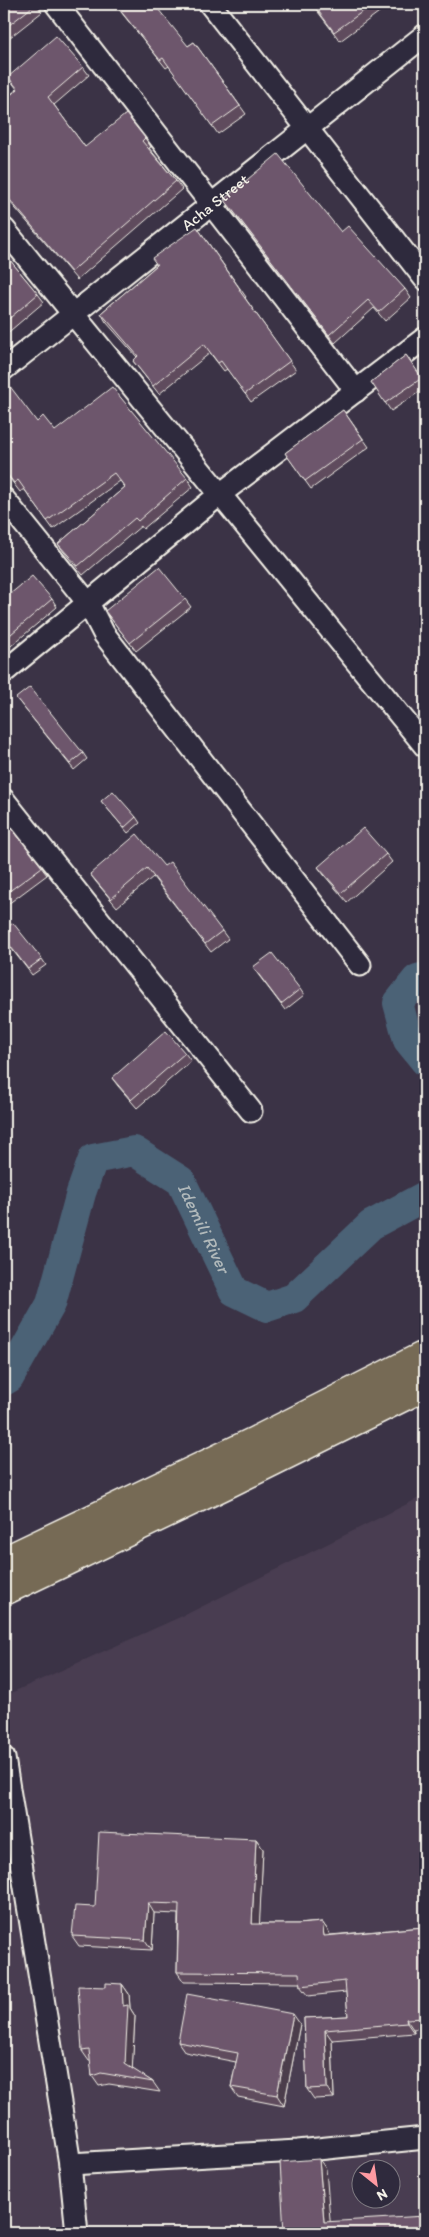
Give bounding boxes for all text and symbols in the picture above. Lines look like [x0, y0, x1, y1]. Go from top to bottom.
street label: Acha Street [178, 170, 253, 235]
water label: Idemili River [173, 1180, 236, 1279]
north arrow [352, 2160, 402, 2210]
text: N [374, 2185, 391, 2205]

